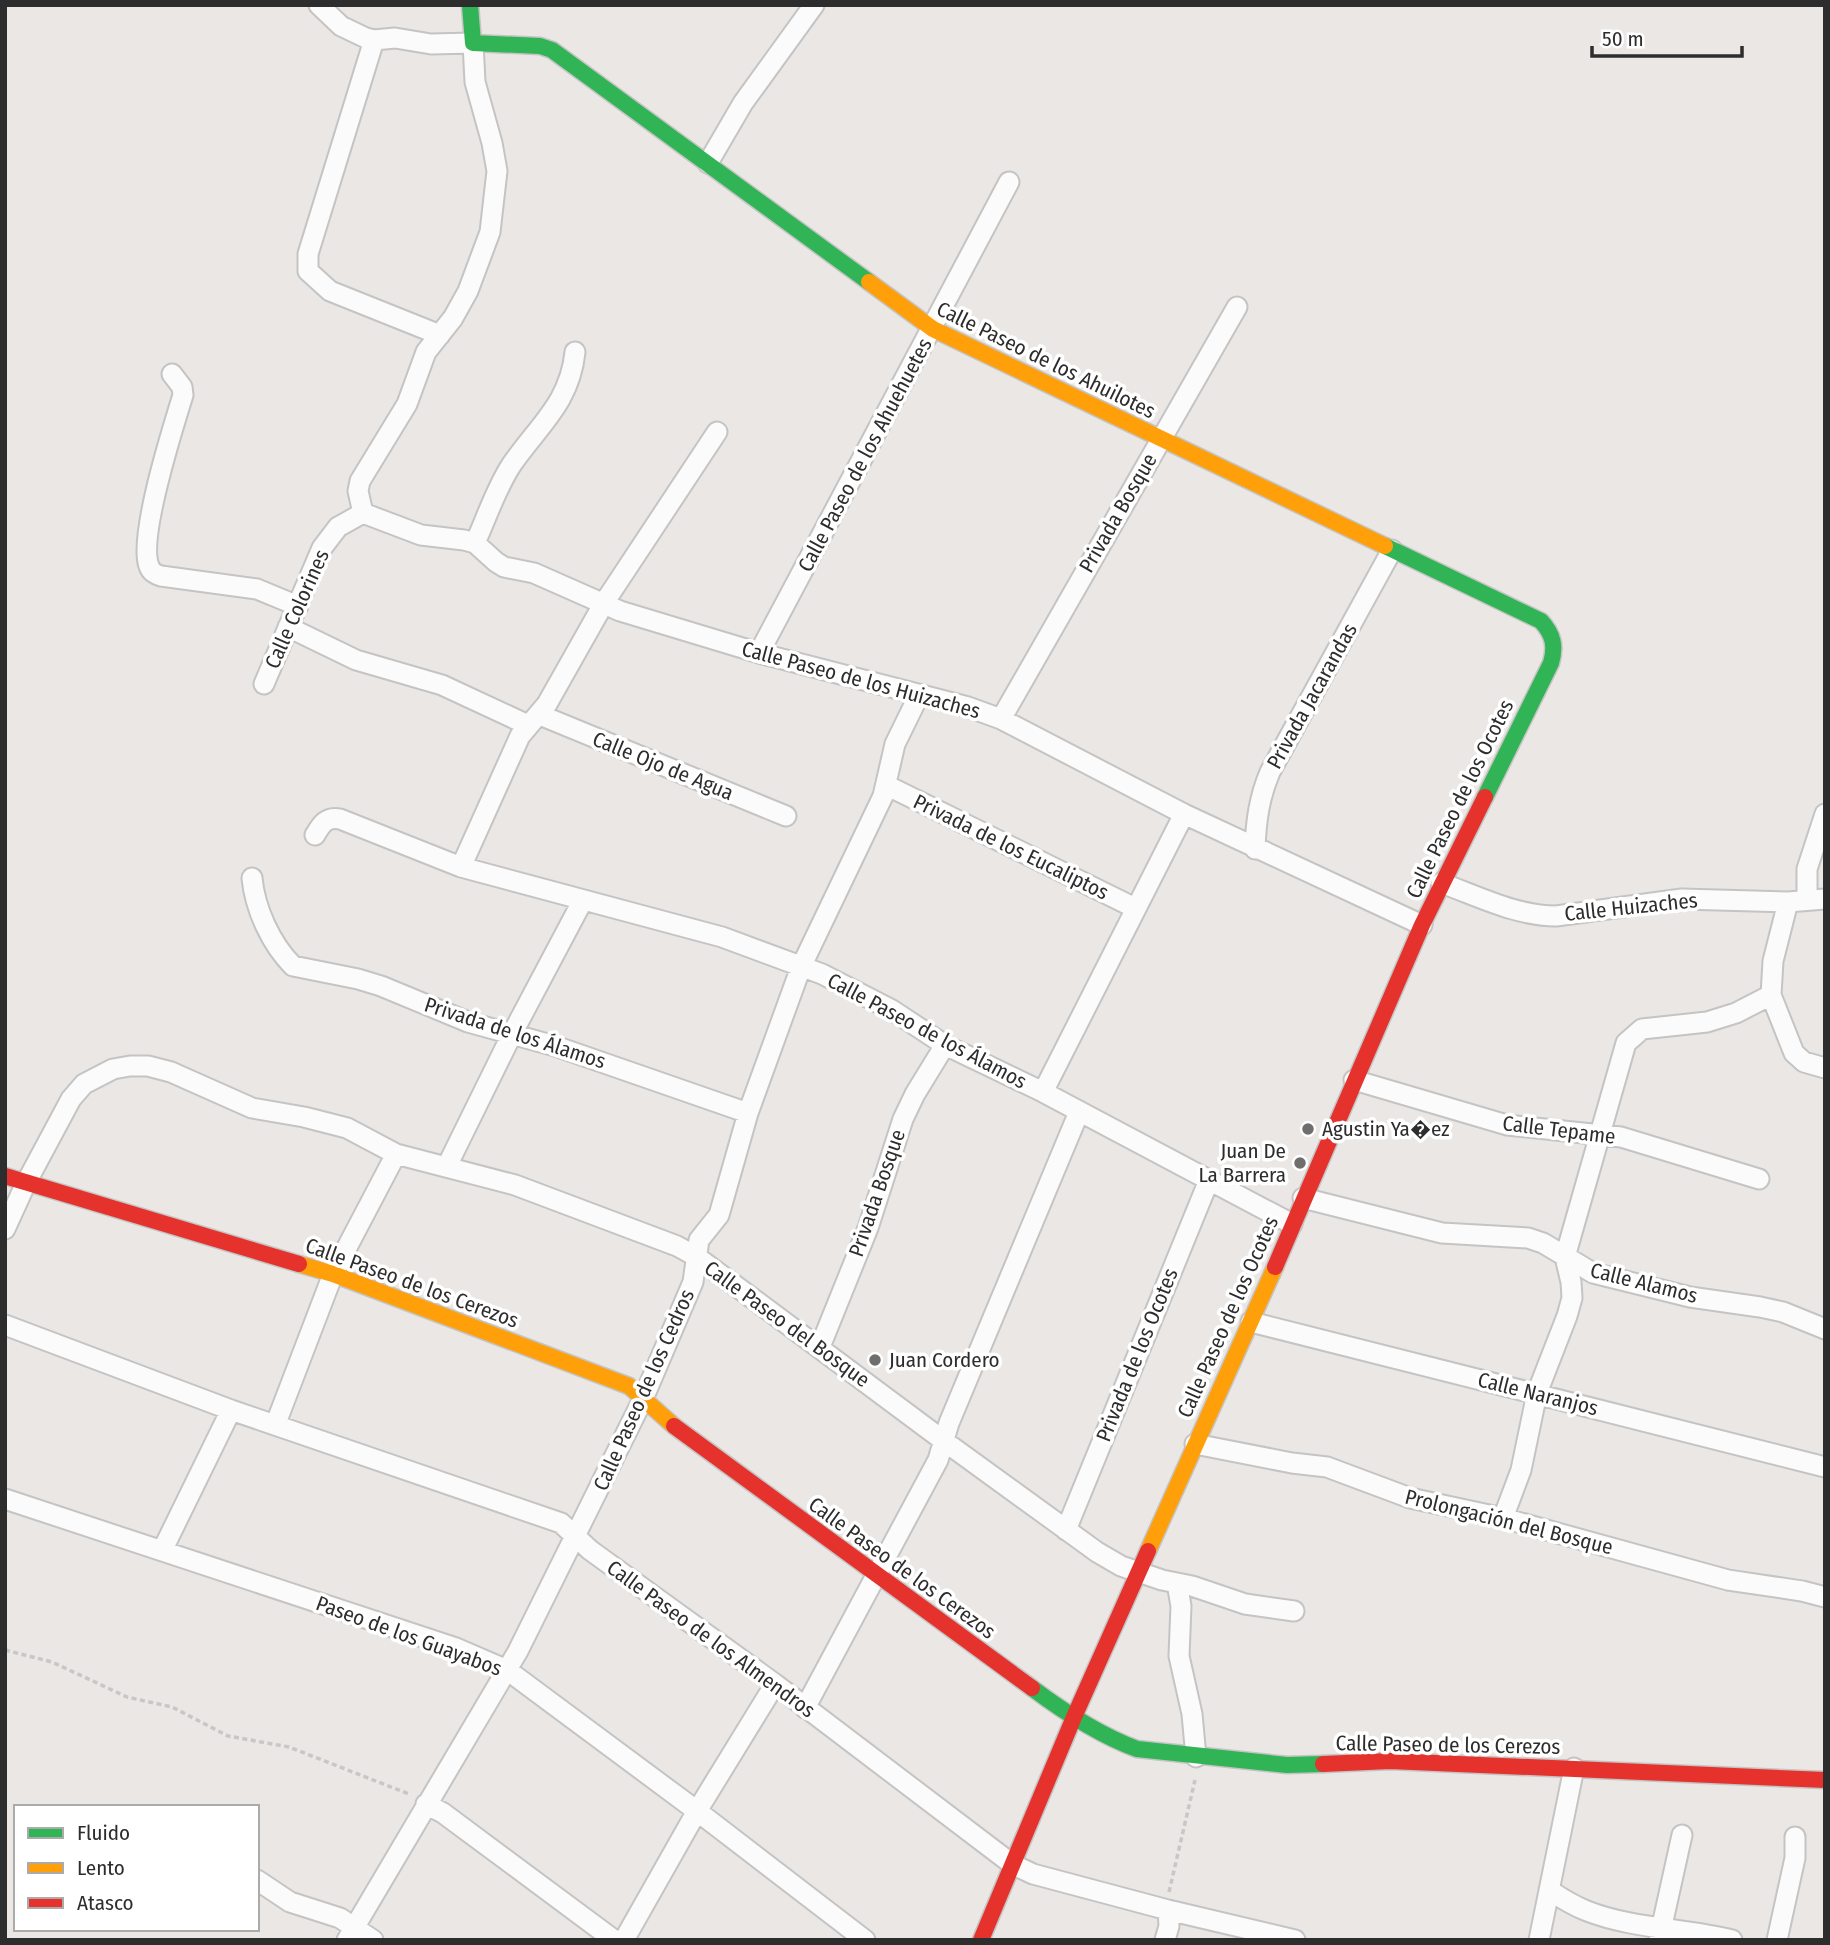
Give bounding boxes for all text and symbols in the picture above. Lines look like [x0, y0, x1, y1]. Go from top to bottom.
scale bar [1592, 14, 1742, 58]
text: 50 m [1602, 26, 1644, 52]
street label: Calle Paseo de los Ahuilotes [932, 296, 1160, 424]
street label: Calle Paseo de los Ahuehuetes [792, 334, 938, 576]
street label: Privada Bosque [1073, 449, 1163, 577]
street label: Calle Colorines [259, 545, 335, 673]
street label: Privada Jacarandas [1261, 619, 1363, 773]
street label: Calle Paseo de los Huizaches [739, 636, 983, 724]
street label: Calle Paseo de los Ocotes [1401, 695, 1519, 903]
street label: Calle Ojo de Agua [589, 726, 737, 806]
street label: Privada de los Eucaliptos [909, 788, 1113, 906]
street label: Calle Huizaches [1563, 887, 1699, 927]
street label: Calle Paseo de los Álamos [823, 967, 1031, 1095]
street label: Privada de los Álamos [421, 991, 609, 1075]
street label: Calle Tepame [1501, 1110, 1617, 1150]
place label: Agustin Ya�ez [1322, 1116, 1449, 1142]
marker: Agustin Ya�ez [1300, 1121, 1316, 1137]
street label: Privada Bosque [843, 1126, 911, 1260]
place label: Juan De La Barrera [1198, 1138, 1286, 1188]
marker: Juan De La Barrera [1292, 1155, 1308, 1171]
street label: Calle Paseo de los Ocotes [1172, 1212, 1284, 1422]
street label: Calle Paseo de los Cerezos [302, 1232, 522, 1334]
street label: Calle Paseo del Bosque [699, 1255, 875, 1393]
street label: Calle Alamos [1588, 1257, 1700, 1309]
street label: Privada de los Ocotes [1090, 1264, 1184, 1445]
street label: Calle Paseo de los Cedros [588, 1285, 700, 1495]
place label: Juan Cordero [889, 1347, 999, 1373]
marker: Juan Cordero [867, 1352, 883, 1368]
street label: Calle Naranjos [1475, 1366, 1601, 1422]
street label: Prolongación del Bosque [1402, 1484, 1616, 1560]
street label: Calle Paseo de los Cerezos [803, 1491, 1001, 1645]
street label: Calle Paseo de los Almendros [602, 1555, 820, 1723]
street label: Paseo de los Guayabos [313, 1590, 505, 1682]
street label: Calle Paseo de los Cerezos [1335, 1730, 1561, 1760]
legend [14, 1805, 259, 1931]
text: Fluido [77, 1820, 130, 1846]
text: Lento [77, 1855, 125, 1881]
text: Atasco [77, 1890, 134, 1916]

